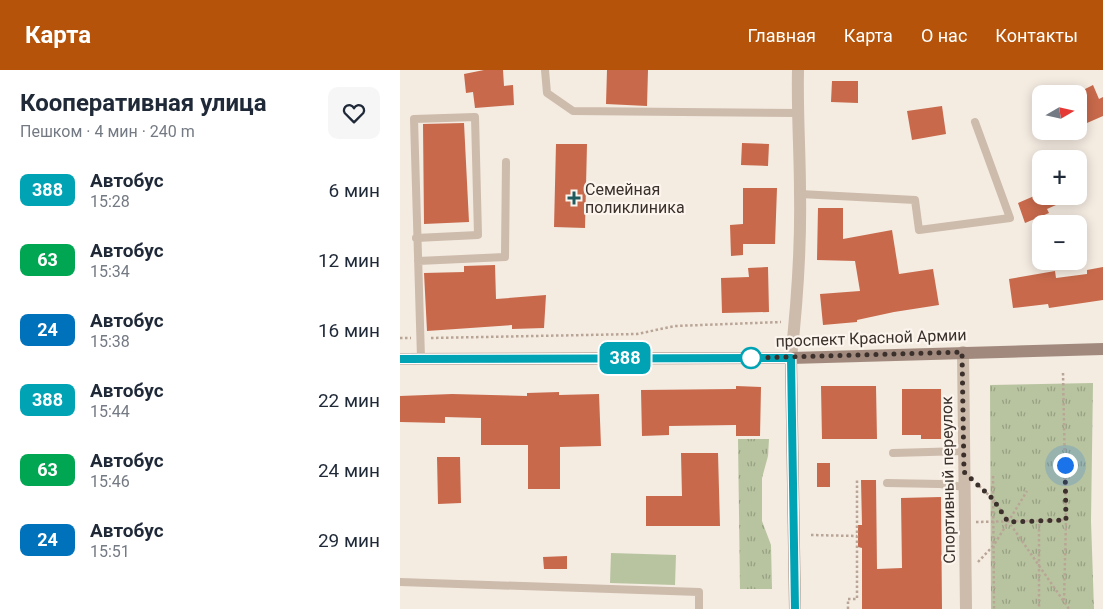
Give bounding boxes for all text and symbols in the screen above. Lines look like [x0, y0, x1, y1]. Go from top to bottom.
text: Карта [25, 21, 91, 49]
text: Главная [747, 25, 816, 46]
text: Карта [844, 25, 893, 46]
text: О нас [921, 25, 967, 46]
text: Контакты [995, 25, 1078, 46]
north arrow [1032, 85, 1088, 140]
map controls [1032, 85, 1087, 270]
button: heart [328, 87, 380, 139]
text: Кооперативная улица [20, 89, 266, 117]
text: Пешком · 4 мин · 240 m [20, 122, 195, 141]
button: + [1032, 150, 1087, 205]
text: Автобус [90, 169, 164, 192]
text: 388 [32, 179, 63, 200]
text: 6 мин [329, 179, 380, 202]
place label: Семейная поликлиника [585, 180, 685, 217]
marker: Семейная поликлиника [567, 191, 581, 205]
text: 15:28 [90, 192, 130, 211]
button: − [1032, 215, 1087, 270]
text: Автобус [90, 239, 164, 262]
text: 63 [37, 249, 58, 270]
text: 12 мин [318, 249, 380, 272]
text: 15:34 [90, 262, 130, 281]
text: Автобус [90, 309, 164, 332]
text: 24 [37, 319, 58, 340]
text: 16 мин [318, 319, 380, 342]
street label: проспект Красной Армии [775, 325, 967, 351]
text: 15:38 [90, 332, 130, 351]
line badge: 388 [596, 342, 654, 374]
text: 388 [610, 347, 640, 368]
unlabelled marker [740, 347, 762, 369]
text: Автобус [90, 379, 164, 402]
text: 388 [32, 389, 63, 410]
text: 22 мин [318, 389, 380, 412]
street label: Спортивный переулок [937, 396, 959, 564]
text: 15:44 [90, 402, 130, 421]
text: Автобус [90, 449, 164, 472]
your location [1053, 453, 1078, 478]
text: 63 [37, 459, 58, 480]
text: 24 мин [318, 459, 380, 482]
text: 15:46 [90, 472, 130, 491]
text: Автобус [90, 519, 164, 542]
text: 24 [37, 529, 58, 550]
text: 29 мин [318, 529, 380, 552]
text: 15:51 [90, 542, 130, 561]

